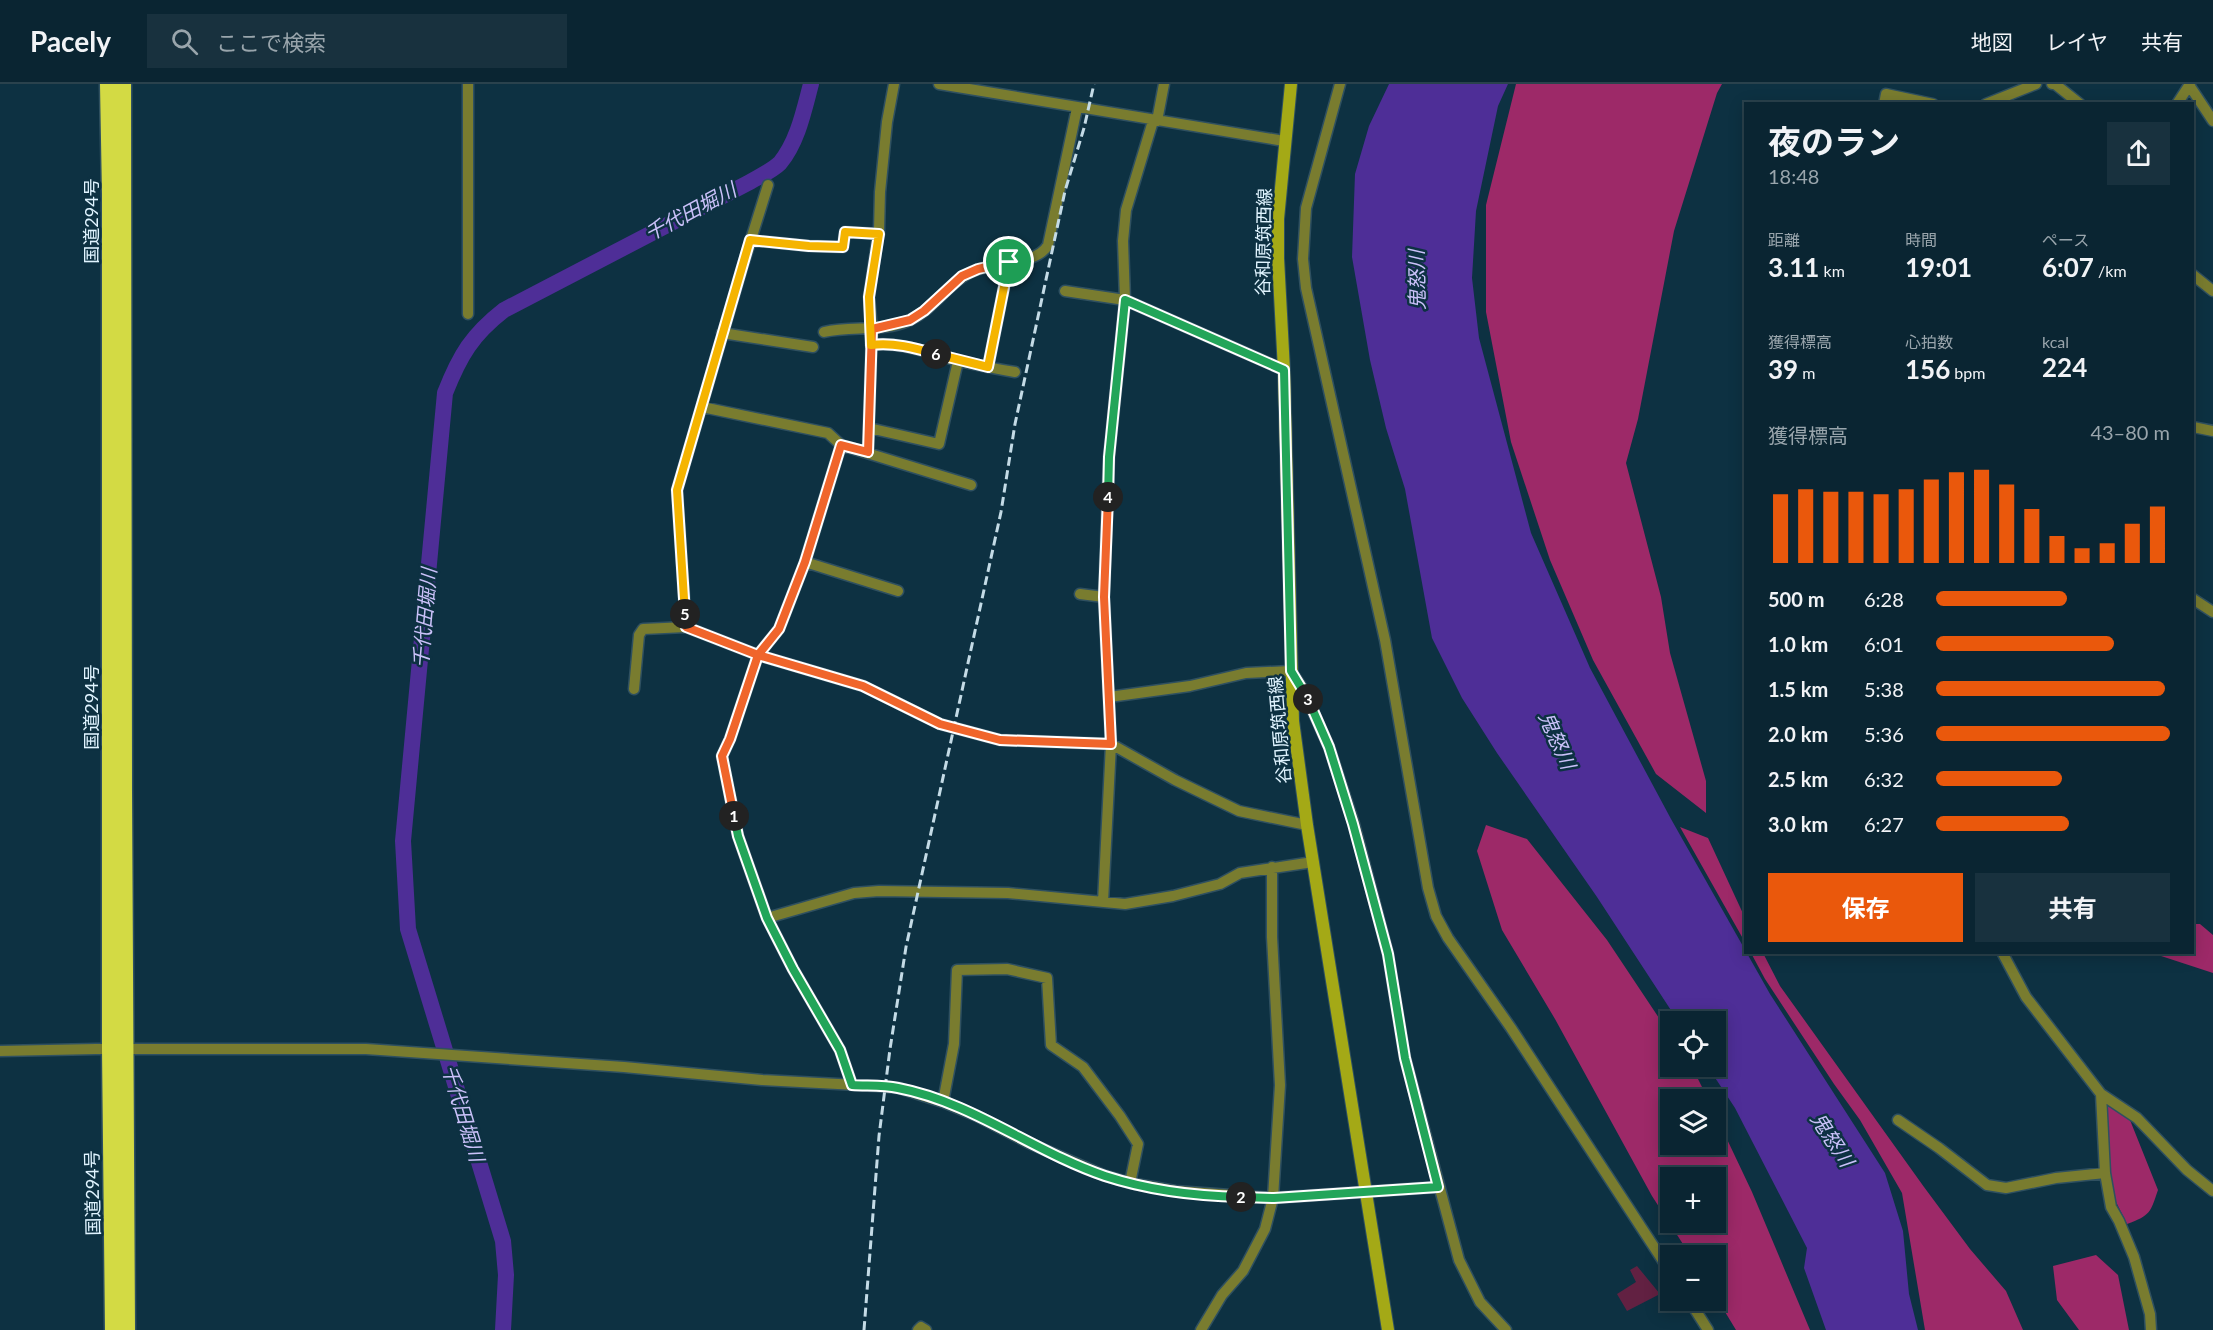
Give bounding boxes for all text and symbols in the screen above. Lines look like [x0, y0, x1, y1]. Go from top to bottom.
search box [147, 14, 567, 68]
text: Pacely [30, 24, 111, 58]
icon: search [168, 25, 201, 58]
text: ここで検索 [216, 29, 326, 56]
text: 地図 [1971, 29, 2013, 54]
text: レイヤ [2046, 29, 2108, 54]
text: 共有 [2141, 29, 2183, 54]
text: 夜のラン [1768, 121, 1900, 161]
button: share [2107, 122, 2170, 185]
text: 18:48 [1768, 164, 1819, 188]
water label: 千代田堀川 [640, 176, 742, 245]
street label: 国道294号 [80, 178, 102, 264]
street label: 谷和原筑西線 [1251, 188, 1275, 296]
text: 距離 [1768, 230, 1800, 249]
text: 時間 [1905, 230, 1937, 249]
text: ペース [2042, 230, 2089, 249]
pin [983, 236, 1034, 287]
icon: arrive [992, 245, 1025, 278]
water label: 鬼怒川 [1403, 248, 1429, 310]
text: 3.11 [1768, 251, 1819, 283]
text: 19:01 [1905, 251, 1972, 283]
text: 6:07 [2042, 251, 2094, 283]
text: km [1819, 261, 1845, 280]
text: /km [2094, 261, 2127, 280]
text: 獲得標高 [1768, 332, 1832, 351]
text: 心拍数 [1905, 332, 1953, 351]
text: kcal [2042, 332, 2069, 351]
pin: 6 [921, 339, 951, 369]
text: 6 [931, 344, 941, 363]
text: 224 [2042, 351, 2087, 383]
text: 39 [1768, 353, 1798, 385]
text: 156 [1905, 353, 1950, 385]
text: m [1798, 363, 1815, 382]
text: bpm [1950, 363, 1985, 382]
text: 43–80 m [2090, 420, 2170, 444]
text: 獲得標高 [1768, 423, 1848, 447]
pin: 4 [1093, 482, 1123, 512]
text: 4 [1103, 487, 1113, 506]
water label: 千代田堀川 [408, 565, 440, 669]
text: 500 m [1768, 587, 1824, 611]
text: 6:28 [1864, 587, 1904, 611]
pin: 5 [670, 599, 700, 629]
text: 5 [680, 604, 690, 623]
text: 1.0 km [1768, 632, 1828, 656]
text: 6:01 [1864, 632, 1904, 656]
street label: 国道294号 [80, 664, 102, 750]
street label: 谷和原筑西線 [1263, 675, 1295, 785]
text: 1.5 km [1768, 677, 1828, 701]
text: 5:38 [1864, 677, 1904, 701]
pin: 3 [1293, 684, 1323, 714]
text: 3 [1303, 689, 1313, 708]
water label: 鬼怒川 [1535, 708, 1582, 774]
text: 2.0 km [1768, 722, 1828, 746]
text: 5:36 [1864, 722, 1904, 746]
text: 2.5 km [1768, 767, 1828, 791]
text: 6:32 [1864, 767, 1904, 791]
pin: 1 [719, 801, 749, 831]
text: 1 [729, 806, 739, 825]
text: 3.0 km [1768, 812, 1828, 836]
text: 6:27 [1864, 812, 1904, 836]
button: 保存 [1768, 873, 1963, 942]
button: 共有 [1975, 873, 2170, 942]
map controls [1660, 1011, 1726, 1311]
button: locate [1660, 1011, 1726, 1077]
water label: 千代田堀川 [438, 1062, 491, 1166]
button: layers [1660, 1089, 1726, 1155]
water label: 鬼怒川 [1807, 1107, 1860, 1172]
street label: 国道294号 [80, 1150, 104, 1236]
button: + [1660, 1167, 1726, 1233]
pin: 2 [1226, 1182, 1256, 1212]
text: 2 [1236, 1187, 1246, 1206]
button: − [1660, 1245, 1726, 1311]

